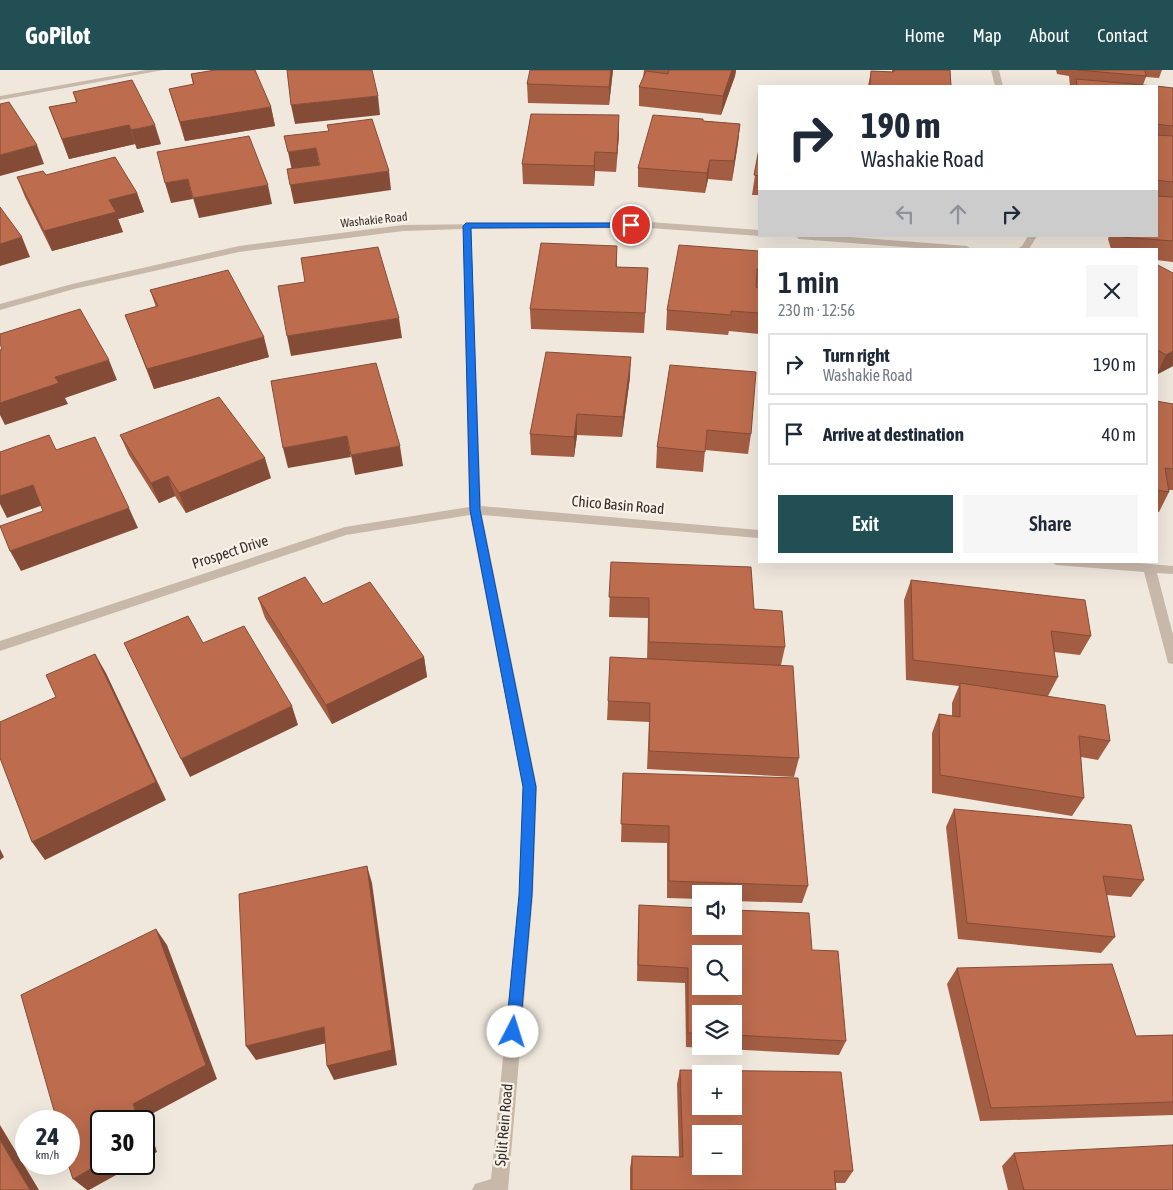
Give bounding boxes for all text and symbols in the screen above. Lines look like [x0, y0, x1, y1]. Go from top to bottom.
text: GoPilot [25, 22, 90, 49]
text: Home [905, 25, 945, 46]
text: Map [973, 25, 1002, 46]
text: About [1030, 25, 1069, 46]
text: Contact [1097, 25, 1148, 46]
icon: right [778, 105, 843, 170]
text: 190 m [861, 105, 940, 145]
text: Washakie Road [861, 146, 984, 172]
icon: left [891, 200, 919, 228]
icon: ahead [944, 200, 972, 228]
icon: right [997, 200, 1025, 228]
pin [610, 204, 652, 246]
street label: Washakie Road [340, 210, 408, 230]
icon: arrive [617, 211, 645, 239]
text: 1 min [778, 265, 839, 299]
button: close [1086, 265, 1138, 317]
text: 230 m · 12:56 [778, 301, 855, 319]
text: Turn right [823, 344, 890, 366]
icon: right [780, 350, 808, 378]
text: 190 m [1093, 353, 1136, 375]
text: Washakie Road [823, 366, 913, 384]
icon: arrive [780, 420, 808, 448]
text: Arrive at destination [823, 423, 964, 445]
text: 40 m [1102, 423, 1136, 445]
street label: Chico Basin Road [571, 492, 665, 517]
button: Exit [778, 495, 953, 553]
button: Share [963, 495, 1138, 553]
street label: Prospect Drive [190, 531, 270, 572]
map controls [692, 885, 742, 1175]
button: sound [692, 885, 742, 935]
button: search [692, 945, 742, 995]
position arrow [486, 1005, 538, 1057]
button: layers [692, 1005, 742, 1055]
button: + [692, 1065, 742, 1115]
street label: Split Rein Road [491, 1083, 516, 1167]
speed limit sign: 30 [90, 1110, 155, 1175]
text: 24 [36, 1122, 59, 1150]
button: − [692, 1125, 742, 1175]
text: km/h [36, 1148, 59, 1162]

